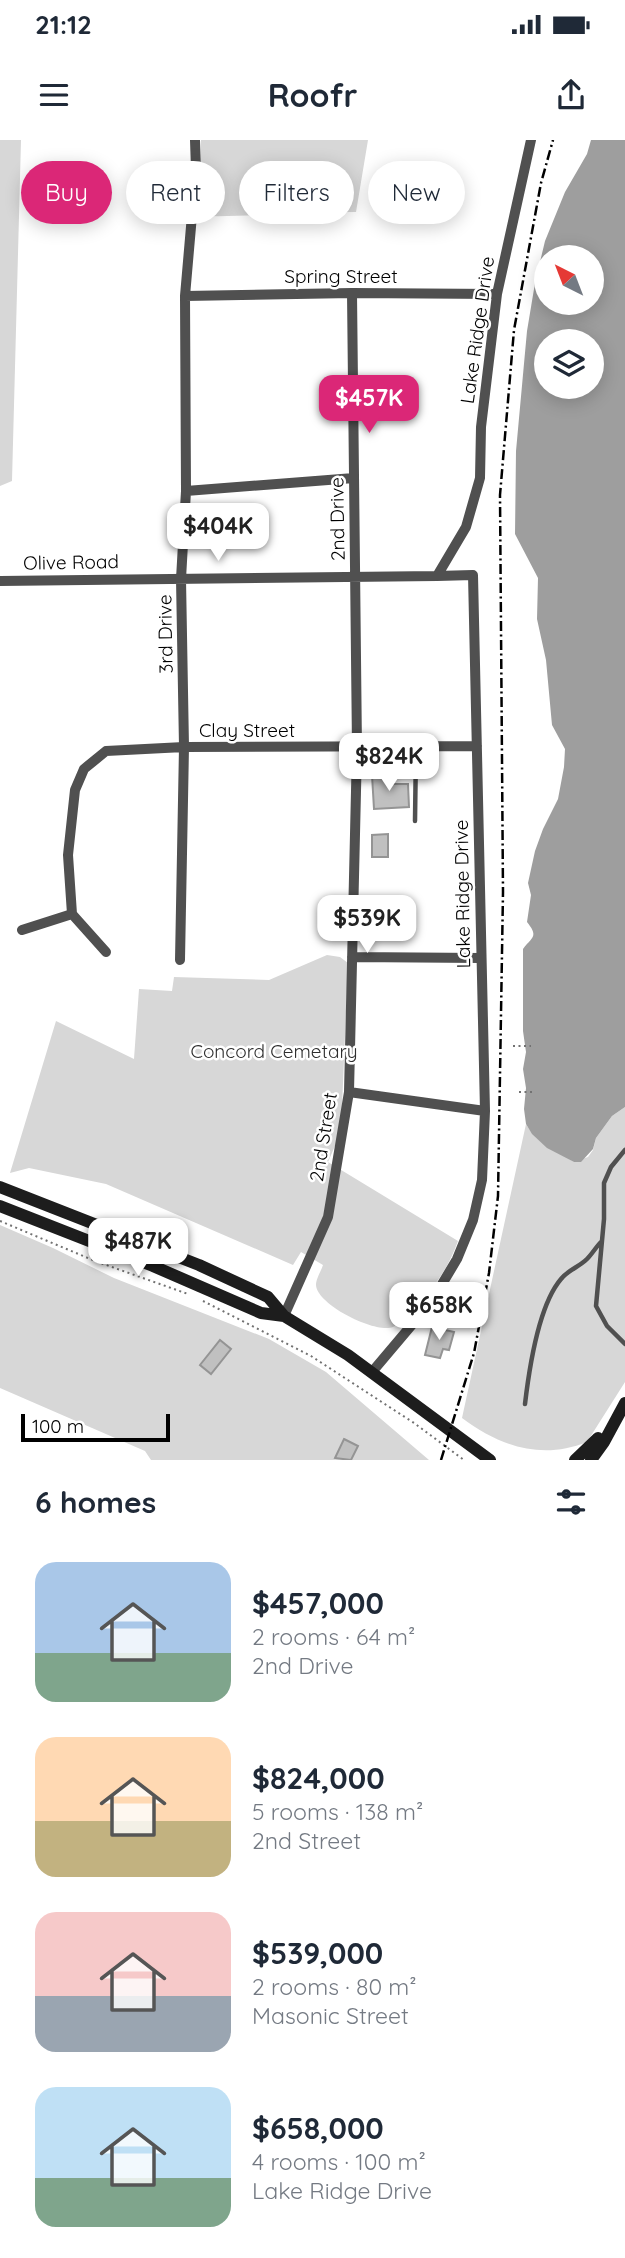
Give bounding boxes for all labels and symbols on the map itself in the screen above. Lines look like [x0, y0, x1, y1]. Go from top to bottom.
north arrow [534, 245, 604, 315]
street label: Lake Ridge Drive [455, 255, 499, 405]
street label: Spring Street [284, 264, 398, 288]
pin: $457K [320, 376, 418, 435]
street label: 2nd Drive [324, 477, 350, 561]
pin: $404K [169, 504, 267, 563]
street label: Olive Road [23, 549, 119, 575]
street label: 3rd Drive [152, 594, 178, 674]
street label: Clay Street [199, 718, 295, 742]
pin: $824K [340, 734, 438, 793]
street label: Lake Ridge Drive [449, 819, 475, 969]
pin: $539K [318, 896, 416, 955]
park label: Concord Cemetary [190, 1039, 358, 1063]
street label: 2nd Street [304, 1091, 342, 1183]
pin: $487K [89, 1218, 187, 1278]
pin: $658K [390, 1282, 488, 1342]
scale bar [21, 1411, 170, 1443]

